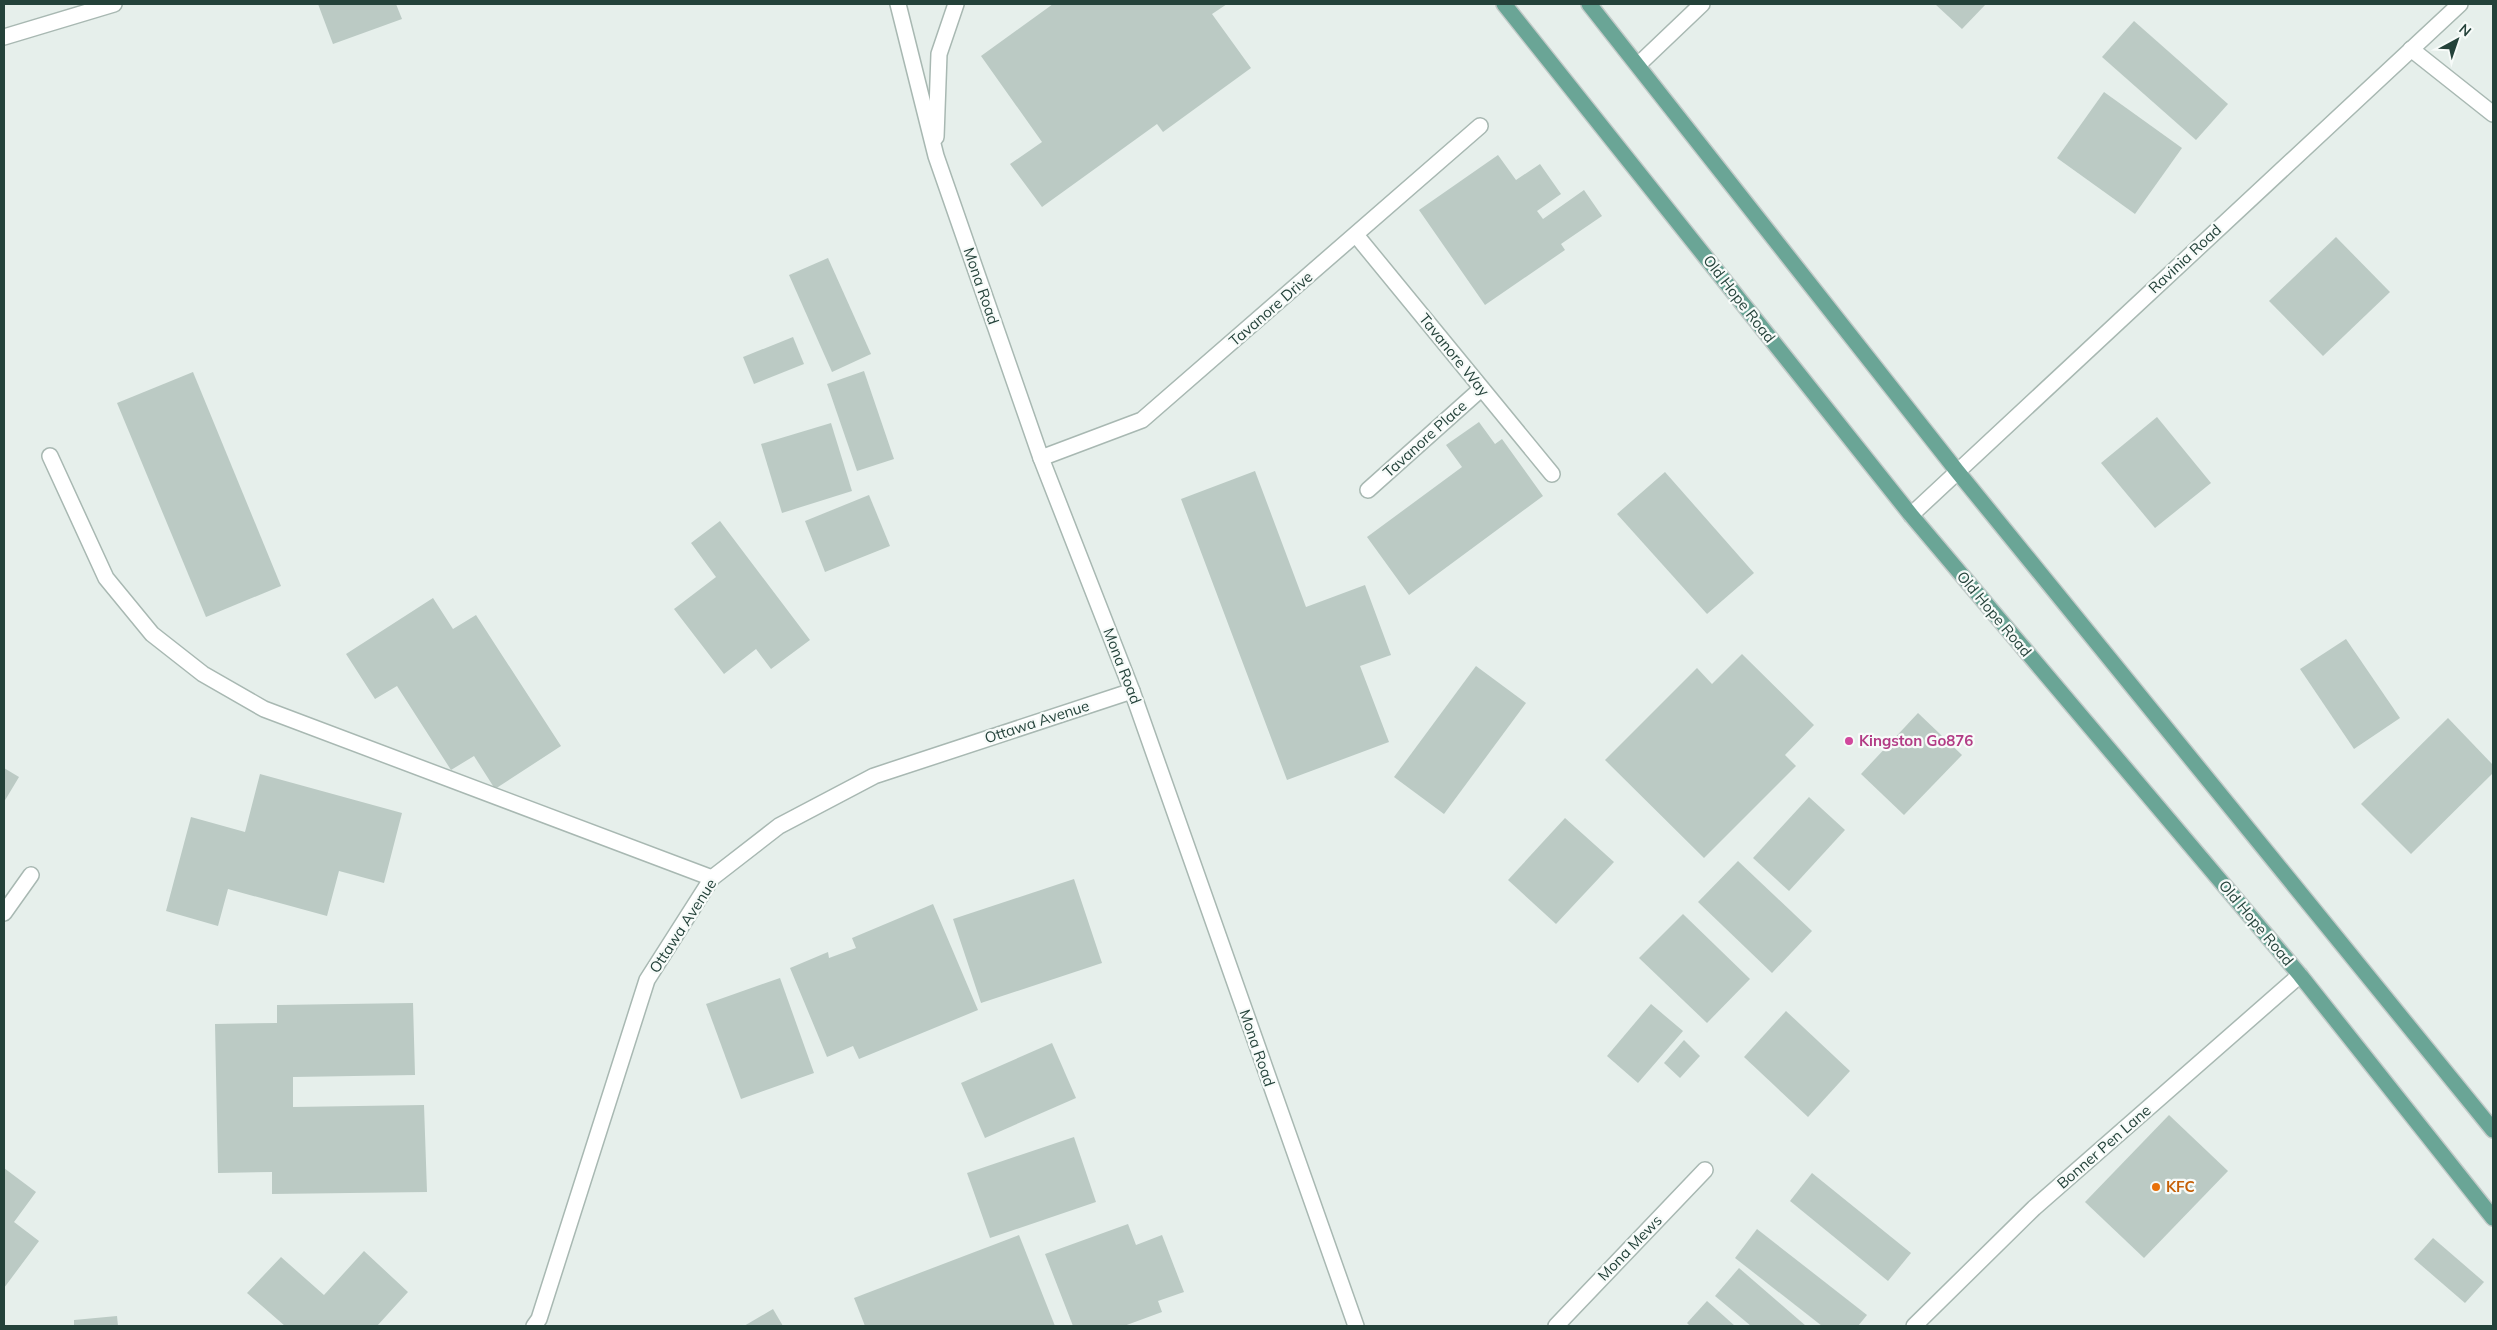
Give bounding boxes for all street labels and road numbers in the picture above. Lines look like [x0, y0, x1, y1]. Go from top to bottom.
street label: Ravinia Road [2144, 220, 2225, 297]
street label: Mona Road [959, 245, 1003, 327]
street label: Old Hope Road [1699, 251, 1780, 346]
street label: Tavanore Drive [1225, 267, 1316, 350]
street label: Tavanore Way [1415, 309, 1494, 400]
street label: Tavanore Place [1379, 396, 1470, 481]
street label: Old Hope Road [1953, 567, 2036, 660]
street label: Mona Road [1099, 625, 1146, 707]
street label: Ottawa Avenue [982, 696, 1092, 747]
street label: Ottawa Avenue [645, 875, 720, 977]
street label: Old Hope Road [2215, 876, 2298, 969]
street label: Mona Road [1235, 1007, 1279, 1089]
street label: Bonner Pen Lane [2053, 1101, 2155, 1193]
street label: Mona Mews [1593, 1211, 1666, 1285]

